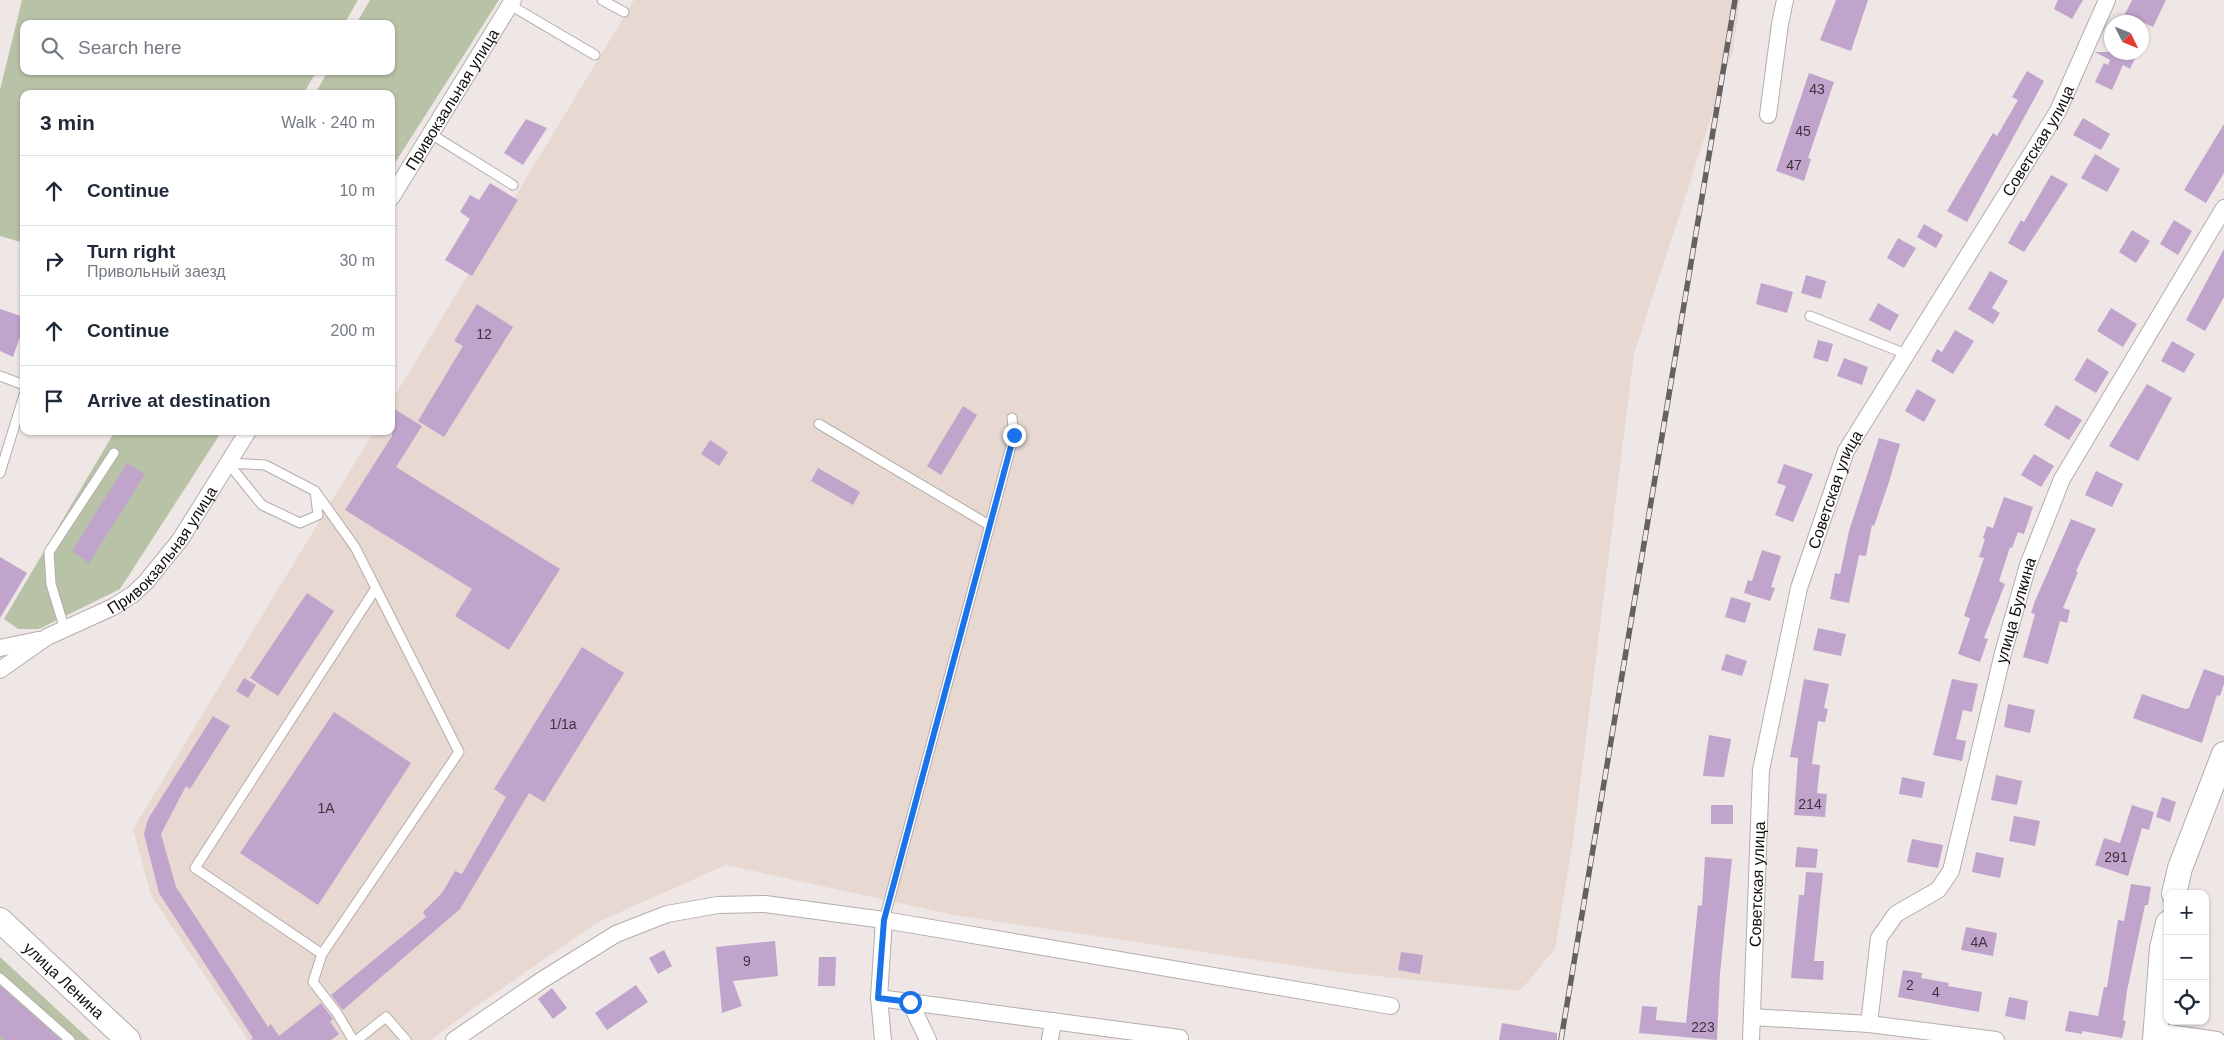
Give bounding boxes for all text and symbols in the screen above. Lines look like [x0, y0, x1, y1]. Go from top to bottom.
north arrow [2104, 15, 2149, 60]
search box [20, 20, 395, 75]
street label: Привокзальная улица [402, 26, 502, 173]
icon: search [38, 34, 66, 62]
text: Search here [78, 37, 182, 58]
house number: 43 [1809, 81, 1825, 97]
street label: Советская улица [1999, 83, 2077, 199]
text: 3 min [40, 111, 95, 134]
text: Walk · 240 m [281, 114, 375, 131]
house number: 45 [1795, 123, 1811, 139]
house number: 47 [1786, 157, 1802, 173]
icon: ahead [40, 177, 68, 205]
text: Continue [87, 180, 169, 201]
text: 10 m [339, 182, 375, 199]
text: Turn right [87, 241, 175, 262]
icon: right [40, 247, 68, 275]
text: 30 m [339, 252, 375, 269]
text: Привольный заезд [87, 263, 226, 280]
icon: ahead [40, 317, 68, 345]
text: Continue [87, 320, 169, 341]
text: 200 m [331, 322, 375, 339]
house number: 12 [476, 326, 492, 342]
icon: arrive [40, 387, 68, 415]
text: Arrive at destination [87, 390, 271, 411]
route end [1003, 424, 1026, 447]
street label: Советская улица [1805, 427, 1866, 551]
street label: Привокзальная улица [104, 483, 220, 617]
street label: улица Булкина [1993, 555, 2039, 665]
house number: 1/1а [549, 716, 577, 732]
house number: 214 [1798, 796, 1822, 812]
house number: 1А [317, 800, 335, 816]
street label: Советская улица [1746, 821, 1768, 947]
house number: 291 [2104, 849, 2128, 865]
map controls [2164, 890, 2209, 1025]
button: + [2164, 890, 2209, 935]
house number: 4А [1970, 934, 1988, 950]
button: − [2164, 935, 2209, 980]
street label: улица Ленина [20, 939, 107, 1022]
house number: 9 [743, 953, 751, 969]
house number: 2 [1906, 977, 1914, 993]
button: locate [2164, 980, 2209, 1025]
house number: 4 [1932, 984, 1940, 1000]
route start [899, 991, 922, 1014]
house number: 223 [1691, 1019, 1715, 1035]

